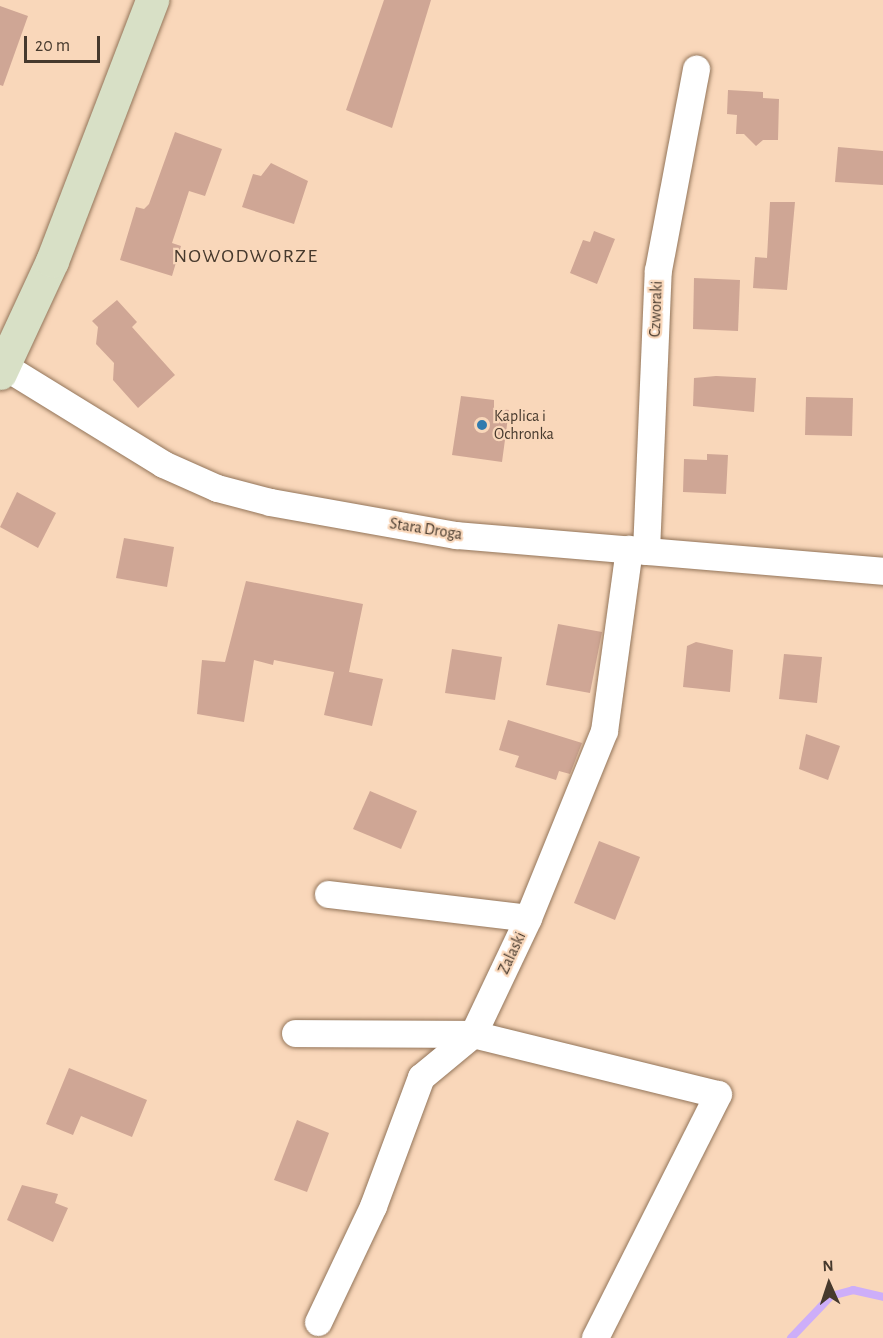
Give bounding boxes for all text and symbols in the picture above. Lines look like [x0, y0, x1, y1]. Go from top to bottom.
scale bar [27, 24, 104, 62]
text: 20 m [35, 37, 70, 55]
district label: NOWODWORZE [173, 244, 319, 268]
street label: Czworaki [645, 280, 667, 338]
place label: Kaplica i Ochronka [494, 406, 554, 444]
marker: Kaplica i Ochronka [475, 418, 489, 432]
street label: Stara Droga [388, 514, 464, 544]
street label: Zalaski [494, 929, 530, 977]
north arrow [799, 1254, 859, 1314]
text: N [822, 1258, 834, 1274]

